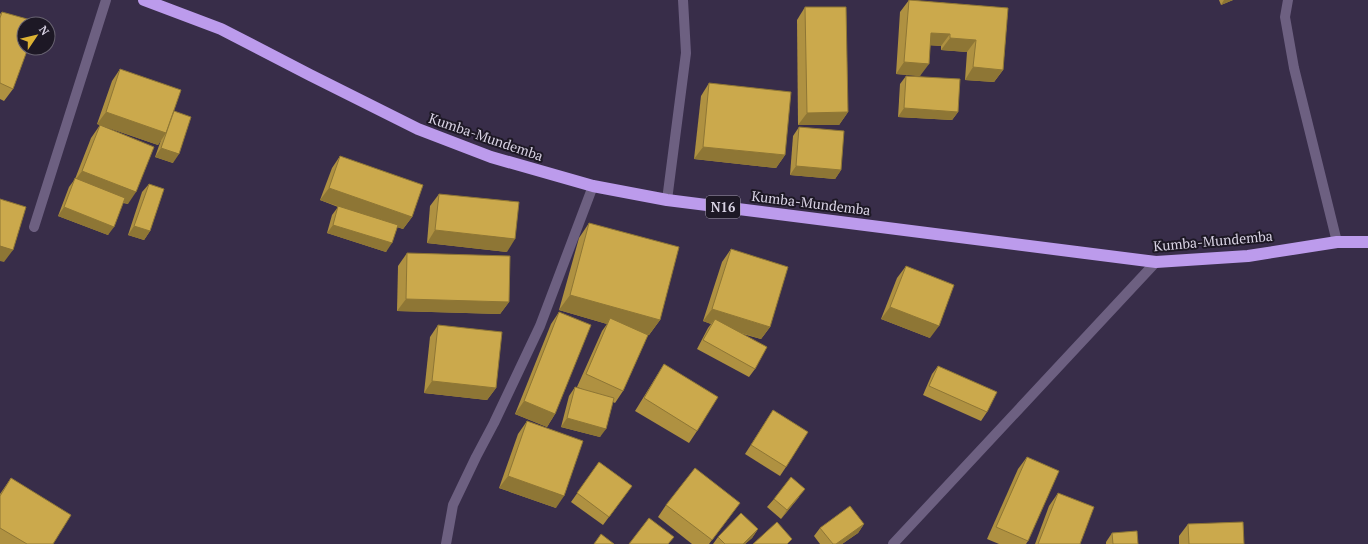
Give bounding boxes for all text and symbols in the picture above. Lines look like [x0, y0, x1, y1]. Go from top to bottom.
north arrow [16, 16, 56, 56]
text: N [36, 23, 53, 38]
street label: Kumba-Mundemba [426, 108, 546, 165]
street label: Kumba-Mundemba [750, 186, 872, 219]
road number: N16 [706, 196, 740, 218]
street label: Kumba-Mundemba [1152, 226, 1274, 255]

